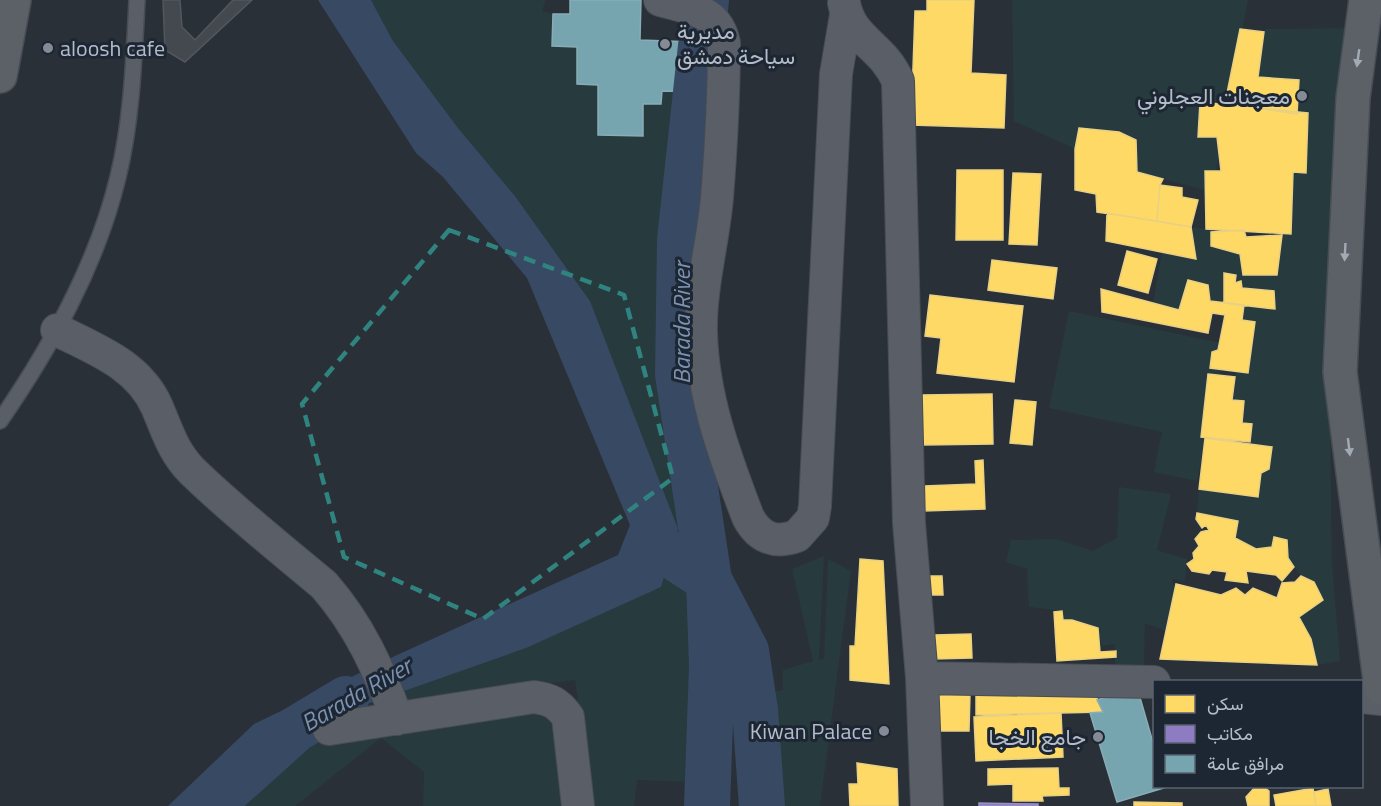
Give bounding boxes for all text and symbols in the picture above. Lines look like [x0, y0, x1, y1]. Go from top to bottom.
place label: مديرية سياحة دمشق [677, 14, 795, 73]
place label: aloosh cafe [60, 31, 165, 65]
marker: مديرية سياحة دمشق [658, 37, 672, 51]
marker: aloosh cafe [41, 41, 55, 55]
one-way arrow [1354, 49, 1363, 68]
place label: معجنات العجلوني [1137, 79, 1290, 115]
marker: معجنات العجلوني [1295, 89, 1309, 103]
one-way arrow [1341, 243, 1350, 262]
water label: Barada River [663, 259, 699, 384]
one-way arrow [1345, 437, 1354, 456]
water label: Barada River [294, 646, 421, 740]
legend [1153, 680, 1363, 788]
text: سكن [1207, 690, 1243, 717]
place label: Kiwan Palace [750, 714, 872, 748]
place label: جامع الخجا [989, 720, 1086, 754]
text: مكاتب [1207, 720, 1253, 747]
marker: Kiwan Palace [877, 724, 891, 738]
marker: جامع الخجا [1091, 730, 1105, 744]
text: مرافق عامة [1207, 750, 1284, 777]

